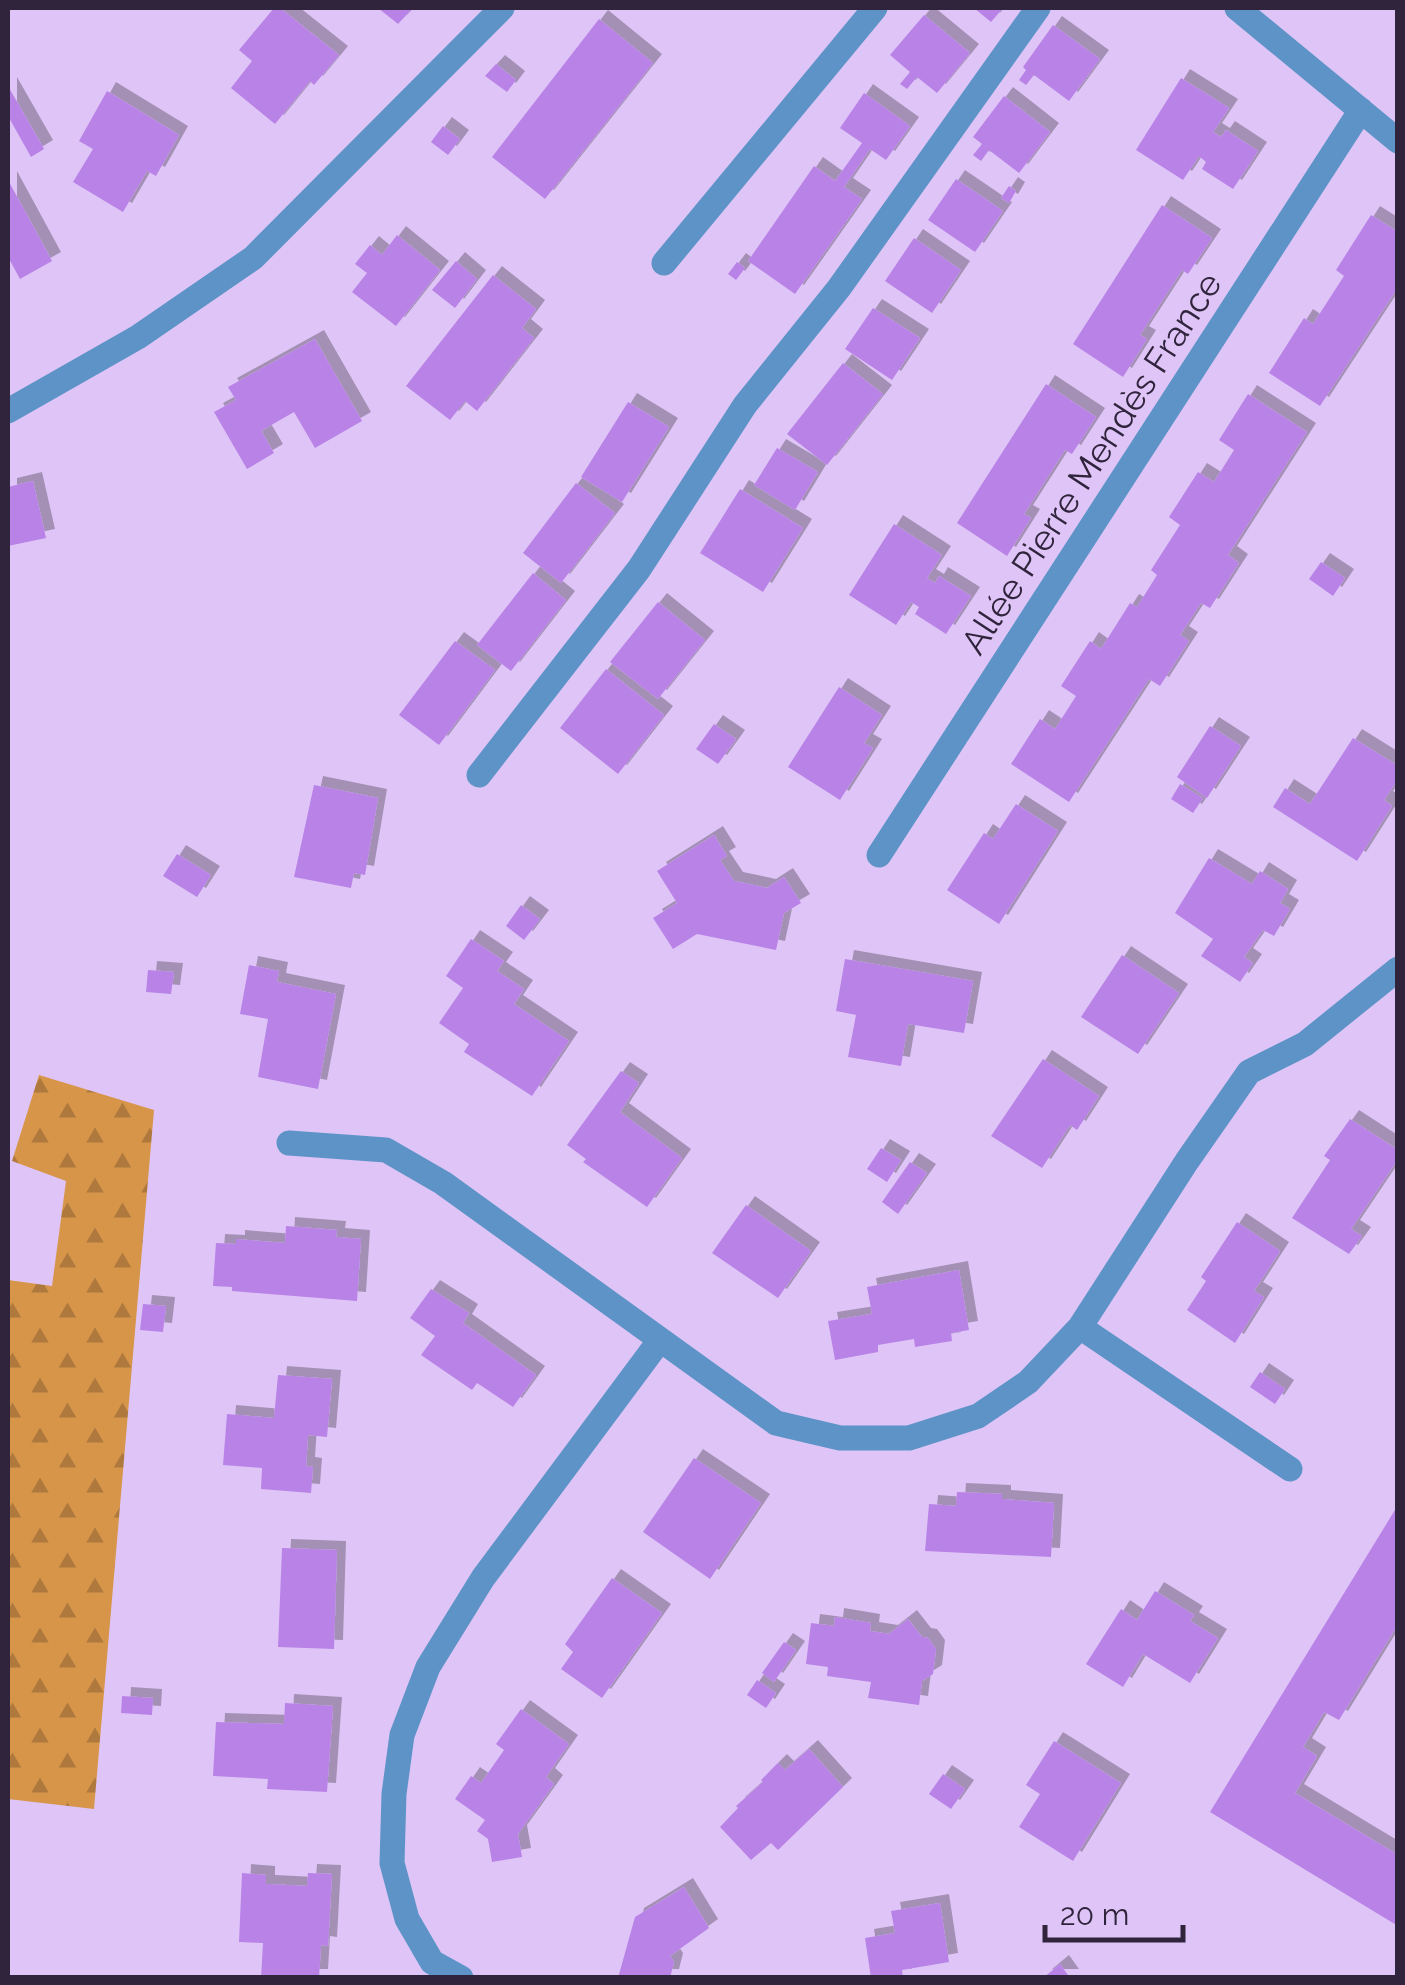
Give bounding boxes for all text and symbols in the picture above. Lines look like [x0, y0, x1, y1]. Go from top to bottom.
street label: Allée Pierre Mendès France [952, 265, 1230, 661]
scale bar [1045, 1880, 1182, 1942]
text: 20 m [1060, 1897, 1129, 1932]

